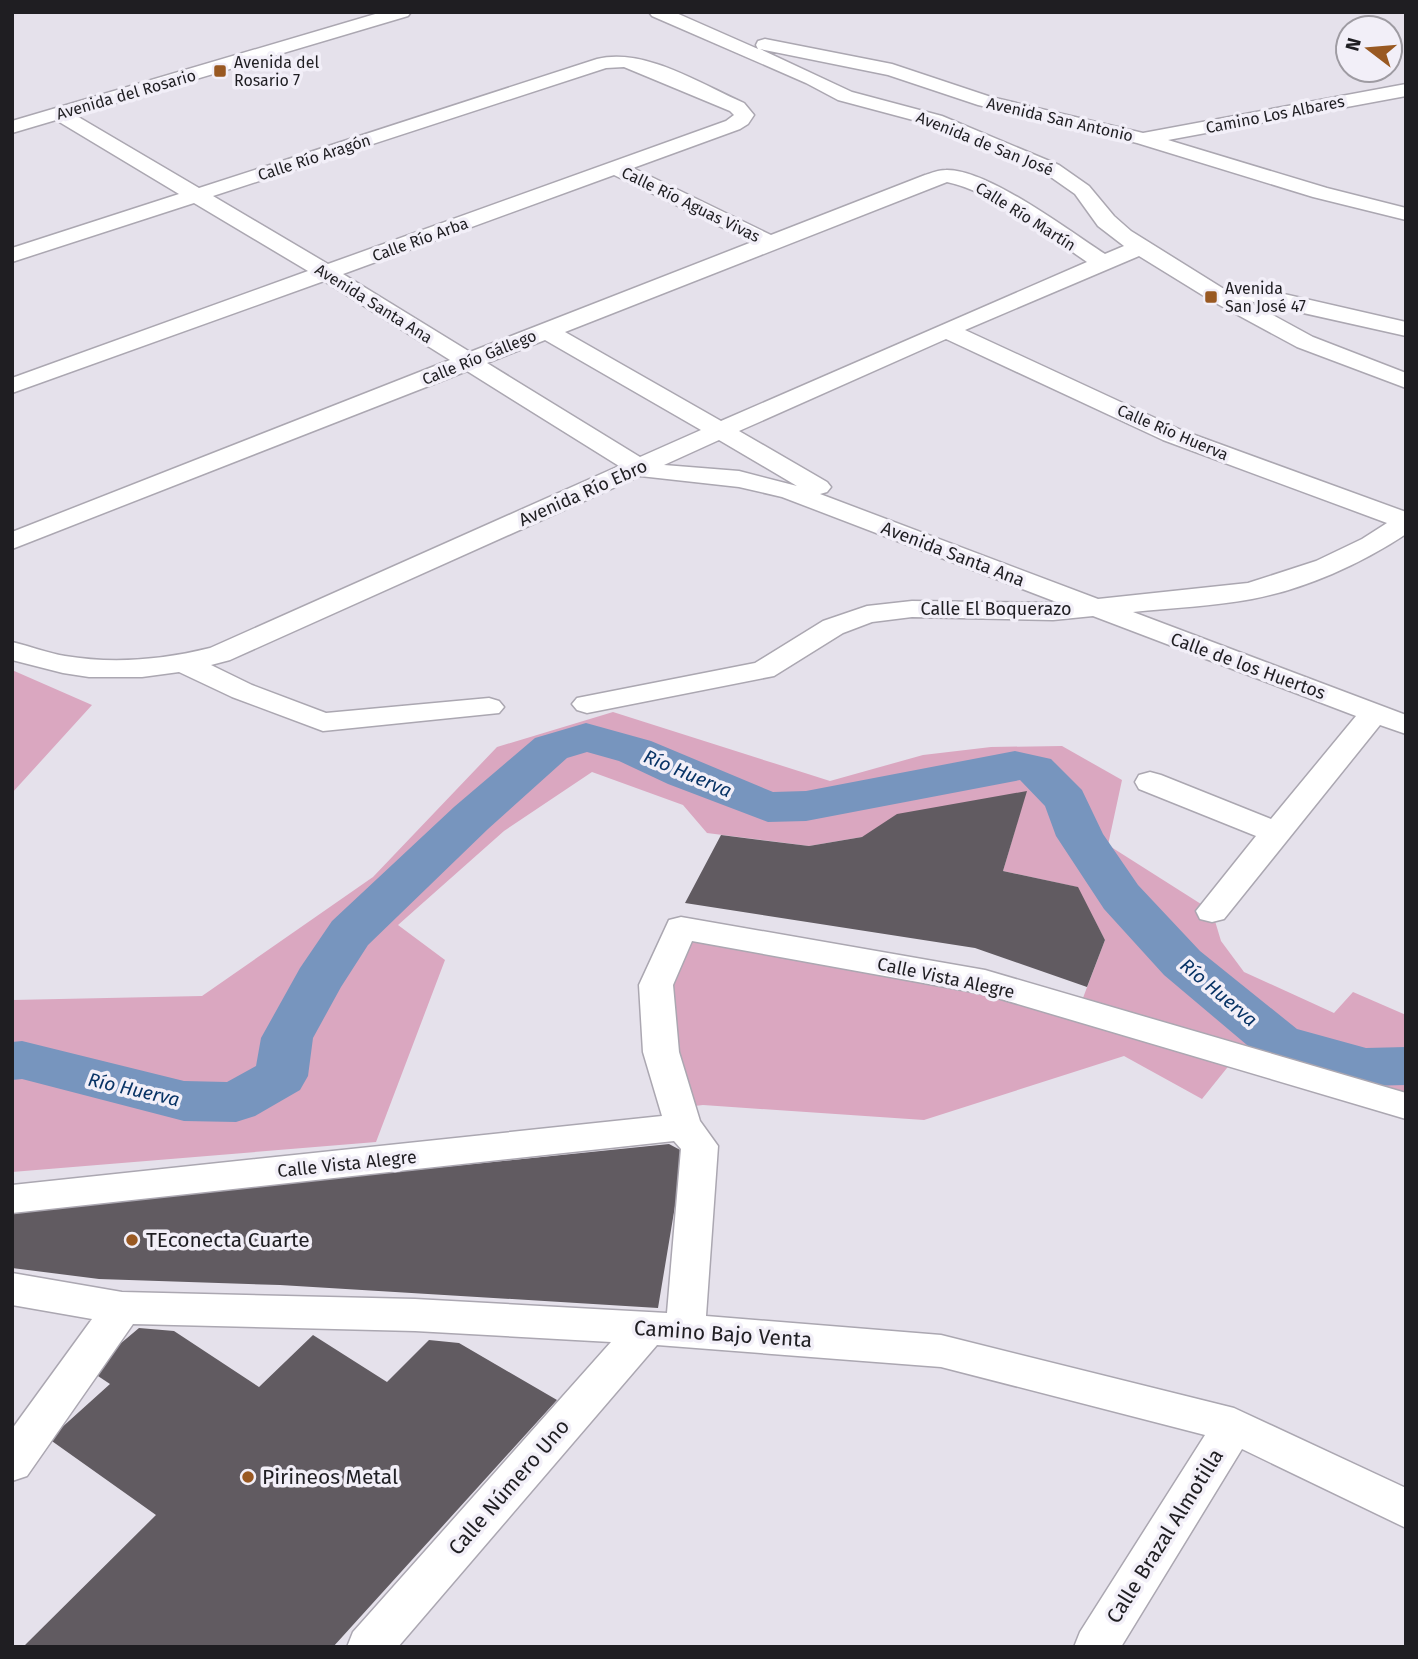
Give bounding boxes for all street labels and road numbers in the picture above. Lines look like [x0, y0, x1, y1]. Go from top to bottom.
street label: Avenida del Rosario [54, 65, 198, 123]
street label: Camino Los Albares [1204, 92, 1346, 137]
street label: Avenida San Antonio [985, 93, 1135, 146]
street label: Avenida de San José [914, 107, 1056, 180]
street label: Calle Río Aragón [255, 130, 373, 185]
street label: Calle Río Aguas Vivas [619, 163, 763, 246]
street label: Calle Río Martín [972, 178, 1079, 255]
street label: Calle Río Arba [370, 213, 471, 266]
street label: Avenida Santa Ana [312, 260, 436, 347]
street label: Calle Río Gállego [419, 326, 539, 389]
street label: Calle Río Huerva [1114, 401, 1231, 464]
street label: Avenida Río Ebro [515, 455, 651, 531]
street label: Avenida Santa Ana [878, 517, 1028, 591]
street label: Calle El Boquerazo [921, 598, 1071, 620]
street label: Calle de los Huertos [1167, 628, 1329, 704]
street label: Calle Vista Alegre [875, 953, 1017, 1003]
street label: Calle Vista Alegre [276, 1146, 418, 1182]
street label: Camino Bajo Venta [633, 1315, 813, 1353]
street label: Calle Número Uno [443, 1414, 575, 1560]
street label: Calle Brazal Almotilla [1101, 1444, 1229, 1628]

